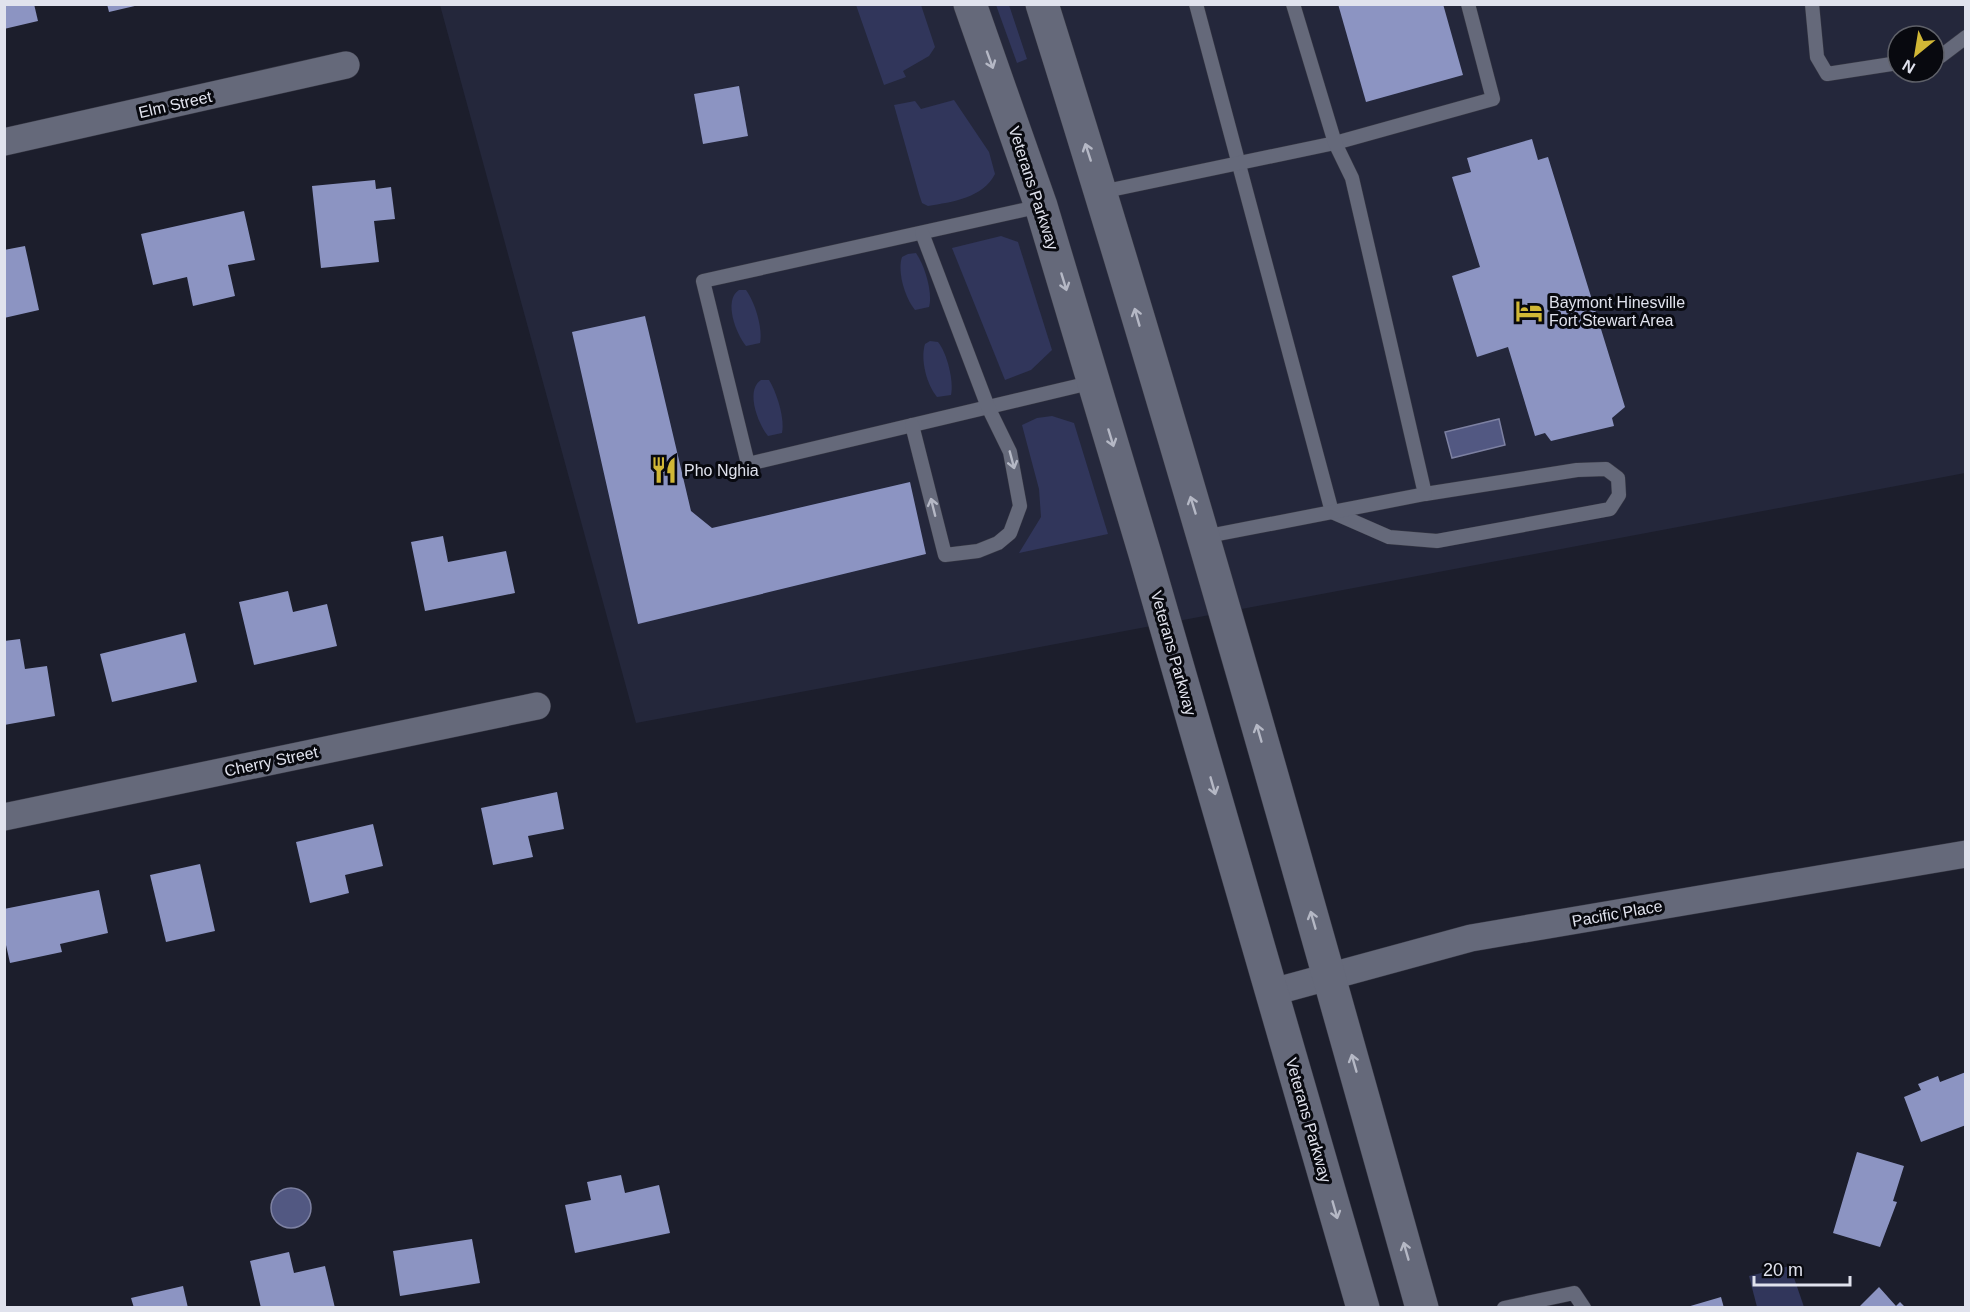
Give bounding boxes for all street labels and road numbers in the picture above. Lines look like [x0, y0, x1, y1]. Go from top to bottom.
street label: Elm Street [137, 88, 214, 121]
street label: Veterans Parkway [1006, 124, 1062, 252]
street label: Veterans Parkway [1148, 589, 1199, 717]
street label: Cherry Street [223, 743, 320, 780]
street label: Pacific Place [1571, 897, 1664, 930]
street label: Veterans Parkway [1283, 1056, 1334, 1184]

